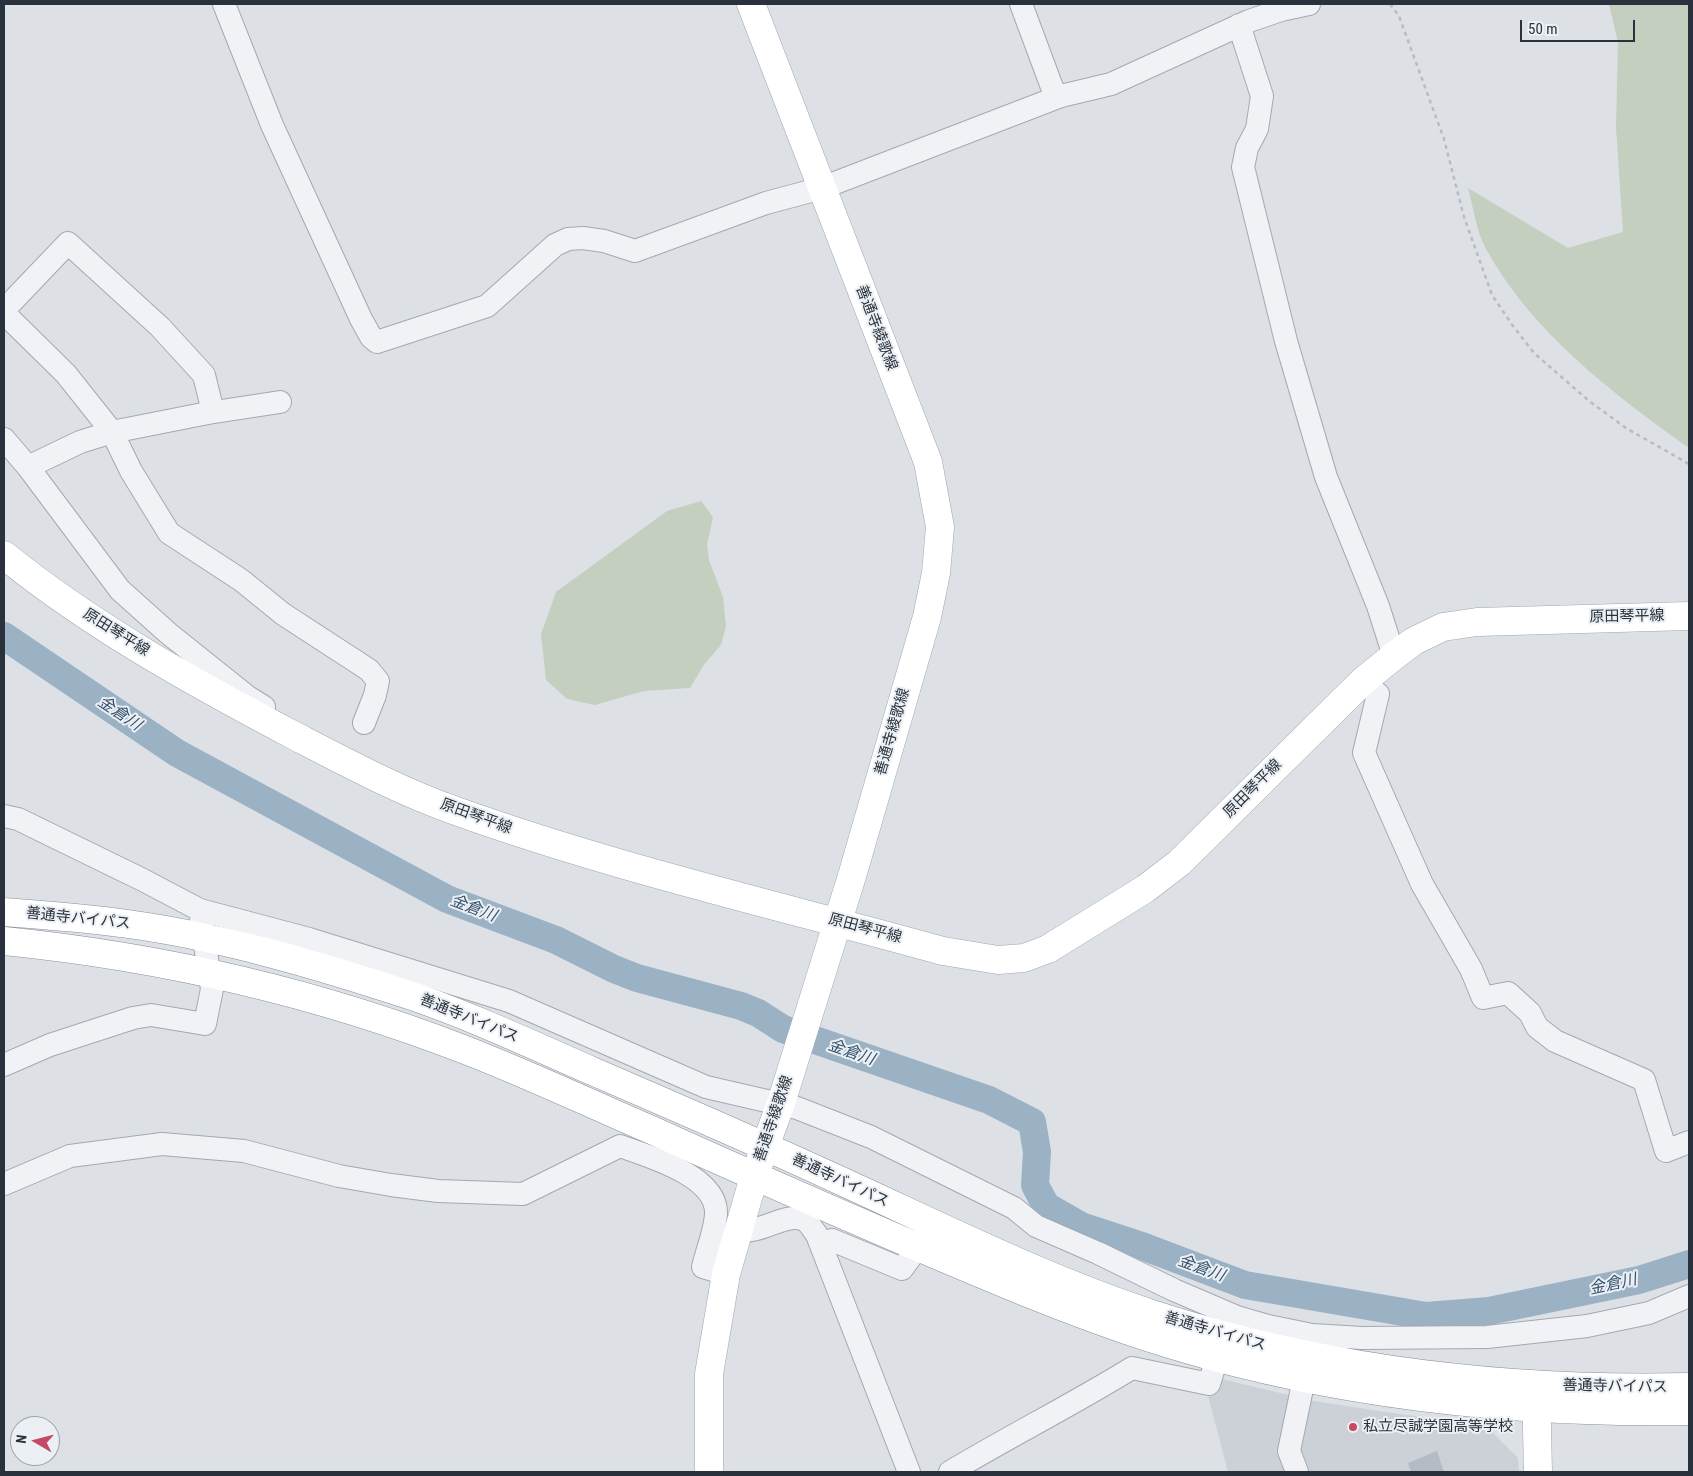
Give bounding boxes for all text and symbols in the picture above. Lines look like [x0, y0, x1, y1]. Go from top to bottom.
scale bar [1523, 10, 1638, 42]
text: 50 m [1528, 20, 1558, 38]
street label: 善通寺綾歌線 [851, 283, 901, 373]
street label: 原田琴平線 [79, 605, 153, 661]
street label: 原田琴平線 [1589, 607, 1665, 627]
street label: 善通寺綾歌線 [872, 686, 914, 778]
water label: 金倉川 [94, 693, 144, 735]
street label: 原田琴平線 [1220, 756, 1286, 822]
street label: 原田琴平線 [438, 796, 514, 838]
water label: 金倉川 [447, 891, 499, 927]
street label: 善通寺バイパス [25, 905, 131, 933]
street label: 原田琴平線 [826, 911, 904, 947]
street label: 善通寺バイパス [417, 991, 521, 1047]
water label: 金倉川 [825, 1036, 877, 1070]
street label: 善通寺綾歌線 [751, 1074, 797, 1164]
street label: 善通寺バイパス [789, 1151, 891, 1211]
water label: 金倉川 [1175, 1252, 1227, 1286]
water label: 金倉川 [1588, 1271, 1638, 1299]
street label: 善通寺バイパス [1162, 1309, 1268, 1355]
street label: 善通寺バイパス [1562, 1377, 1668, 1397]
north arrow [10, 1416, 60, 1466]
place label: 私立尽誠学園高等学校 [1363, 1418, 1513, 1436]
marker: 私立尽誠学園高等学校 [1347, 1421, 1359, 1433]
text: N [13, 1434, 30, 1444]

